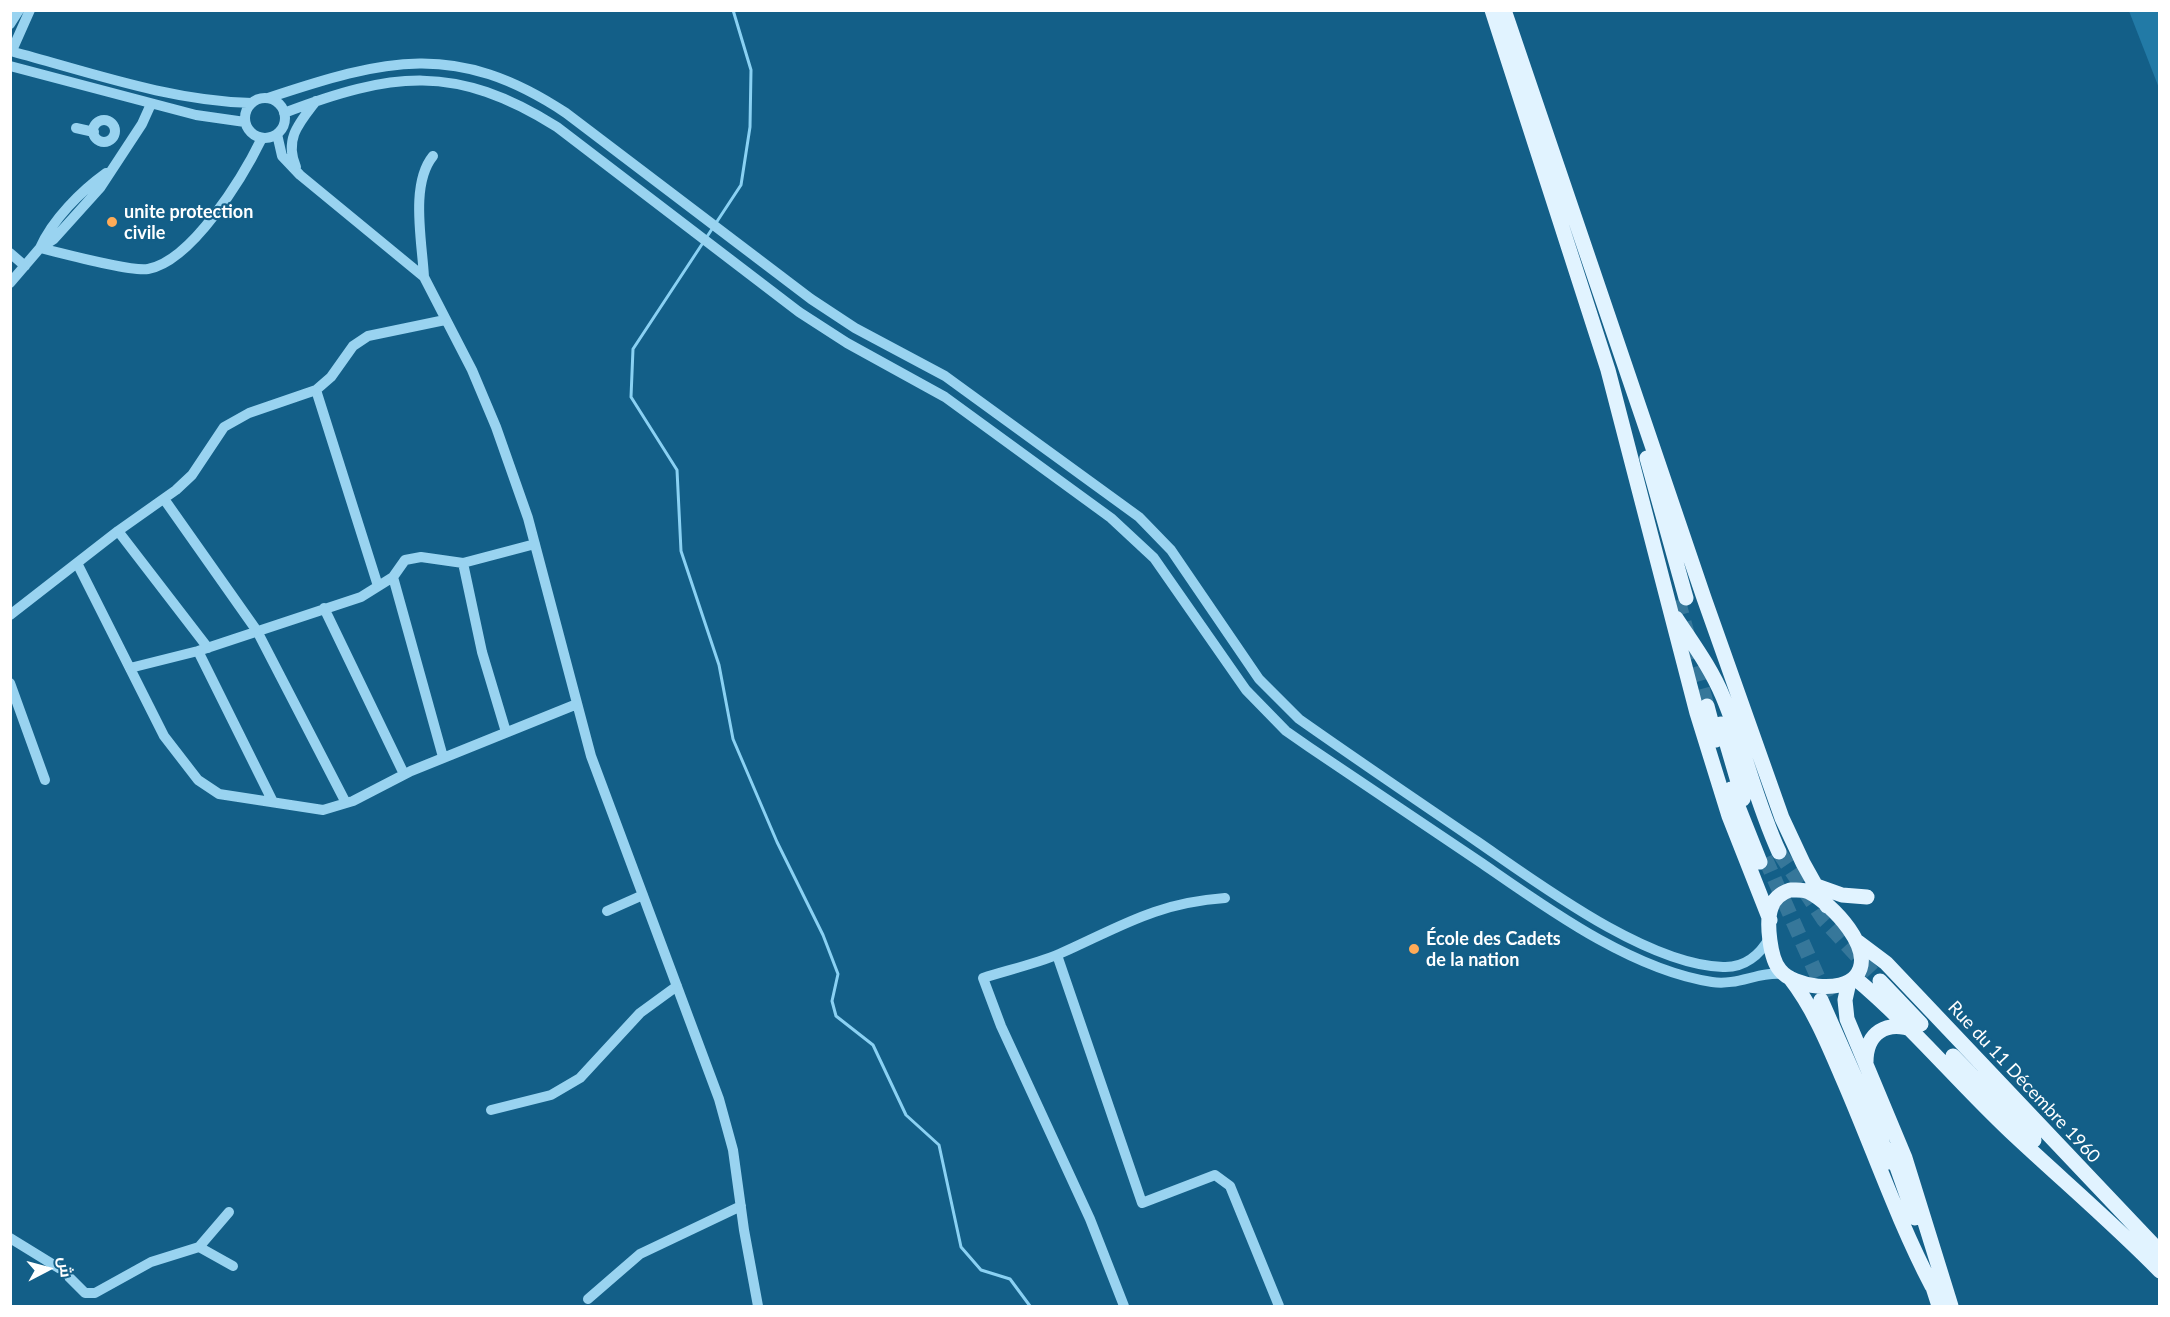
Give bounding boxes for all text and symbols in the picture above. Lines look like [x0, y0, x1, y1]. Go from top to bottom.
place label: unite protection civile [124, 201, 253, 244]
marker: unite protection civile [105, 215, 119, 229]
place label: École des Cadets de la nation [1426, 928, 1561, 970]
marker: École des Cadets de la nation [1407, 942, 1421, 956]
street label: Rue du 11 Décembre 1960 [1943, 997, 2105, 1167]
north arrow [18, 1239, 78, 1299]
text: ش [56, 1256, 77, 1278]

